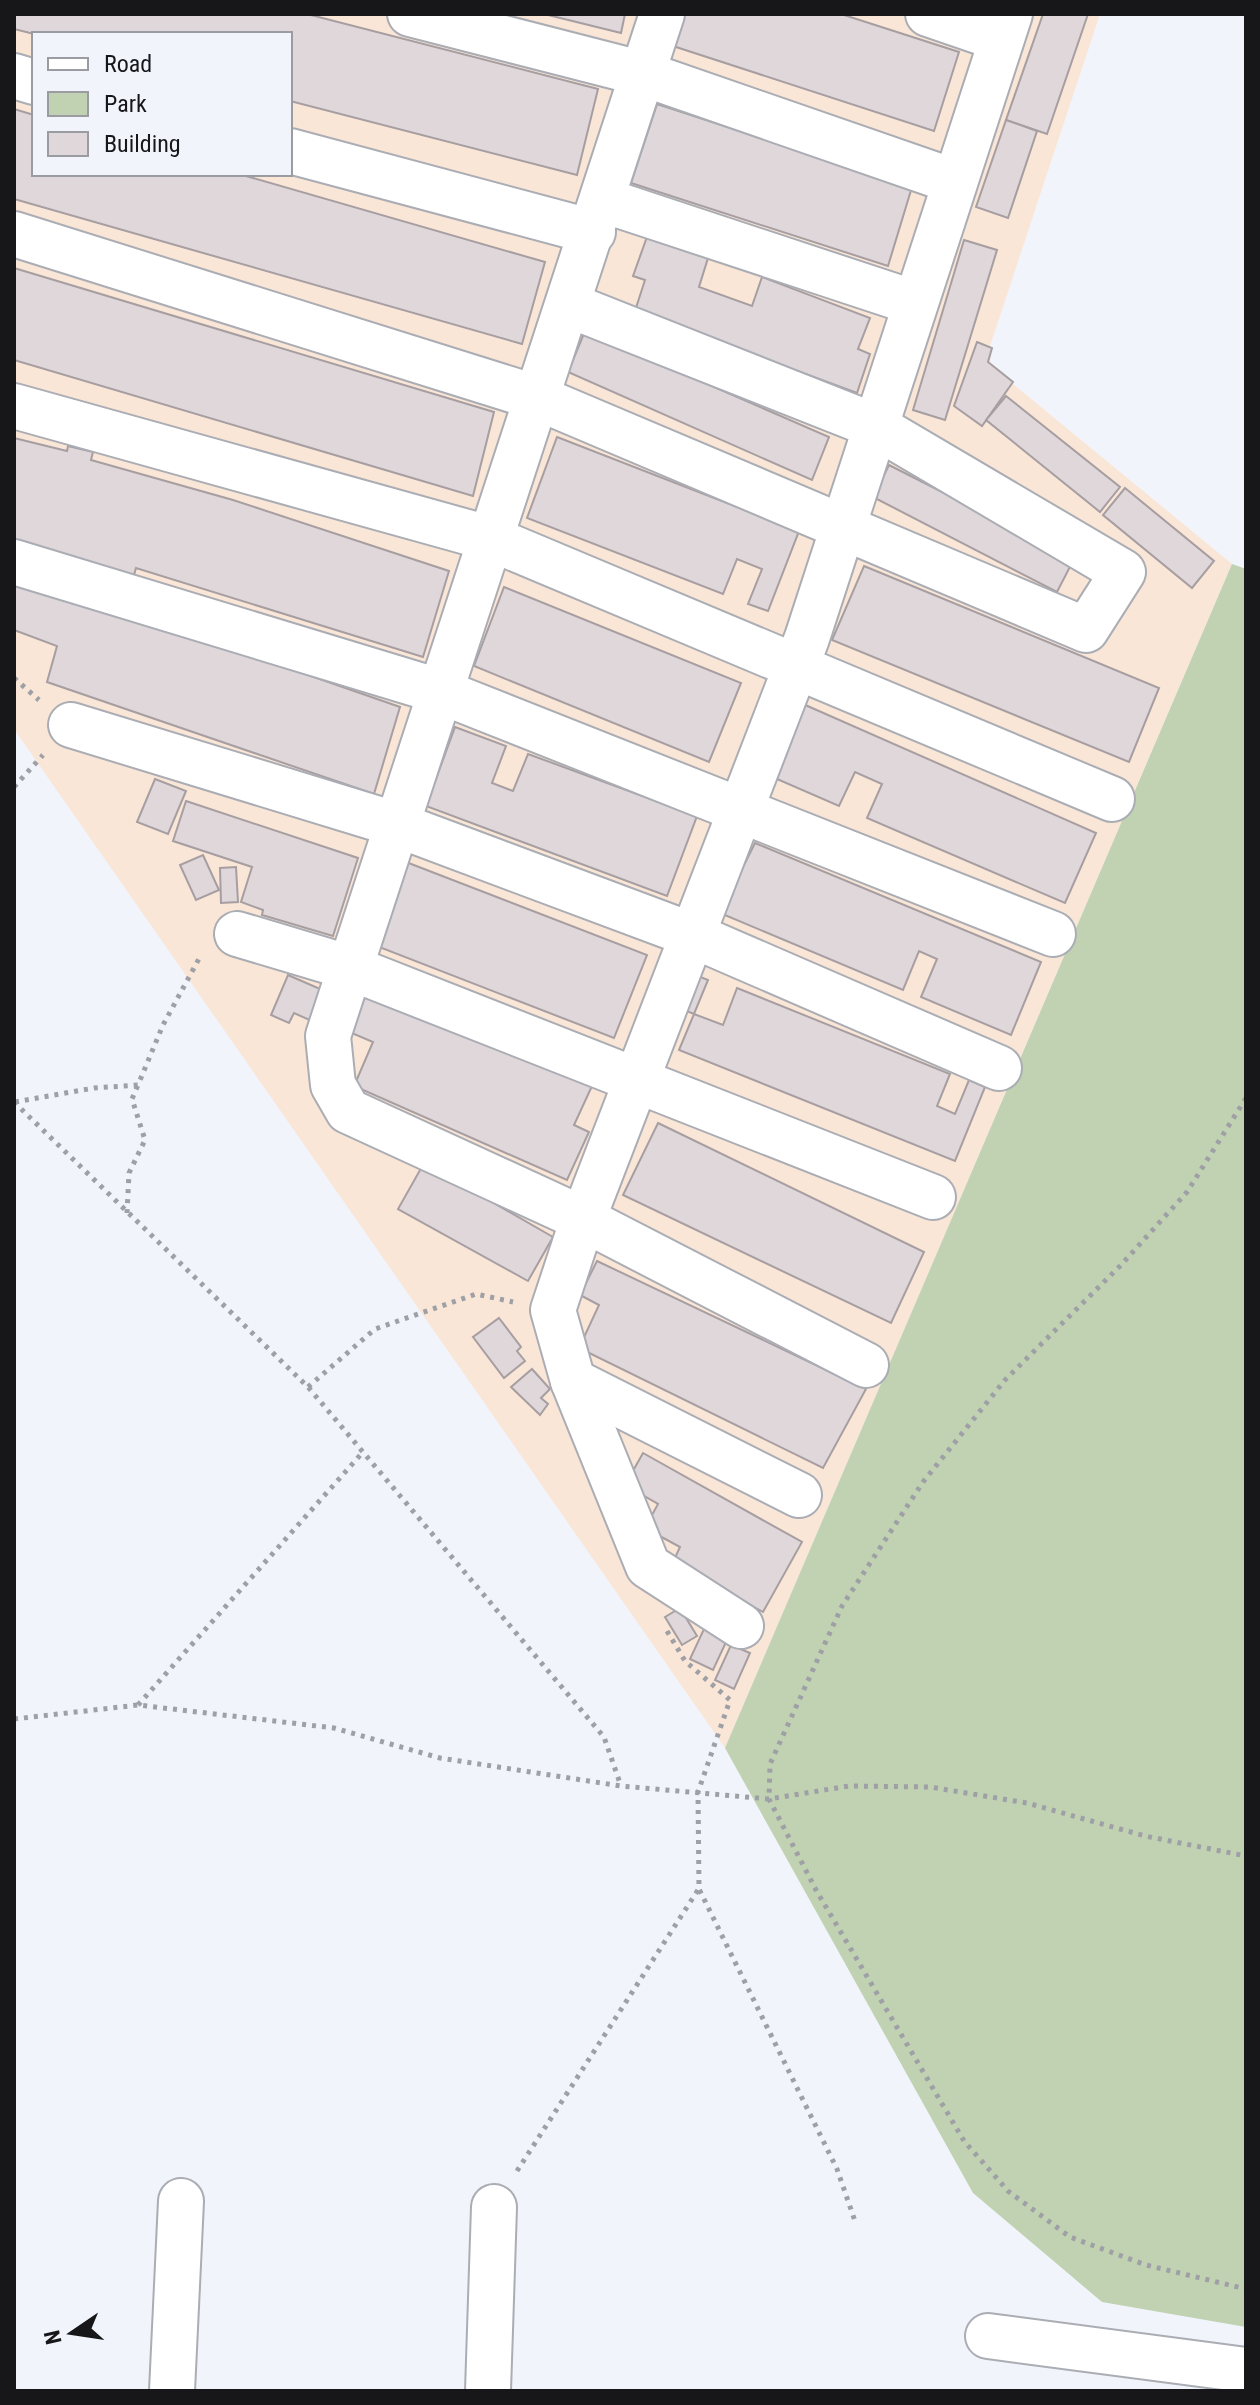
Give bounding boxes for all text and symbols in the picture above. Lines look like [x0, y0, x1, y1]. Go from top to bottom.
legend [32, 32, 292, 176]
text: Road [104, 50, 152, 78]
text: Park [104, 90, 147, 118]
text: Building [104, 130, 181, 158]
north arrow [32, 2293, 112, 2373]
text: N [39, 2328, 67, 2347]

